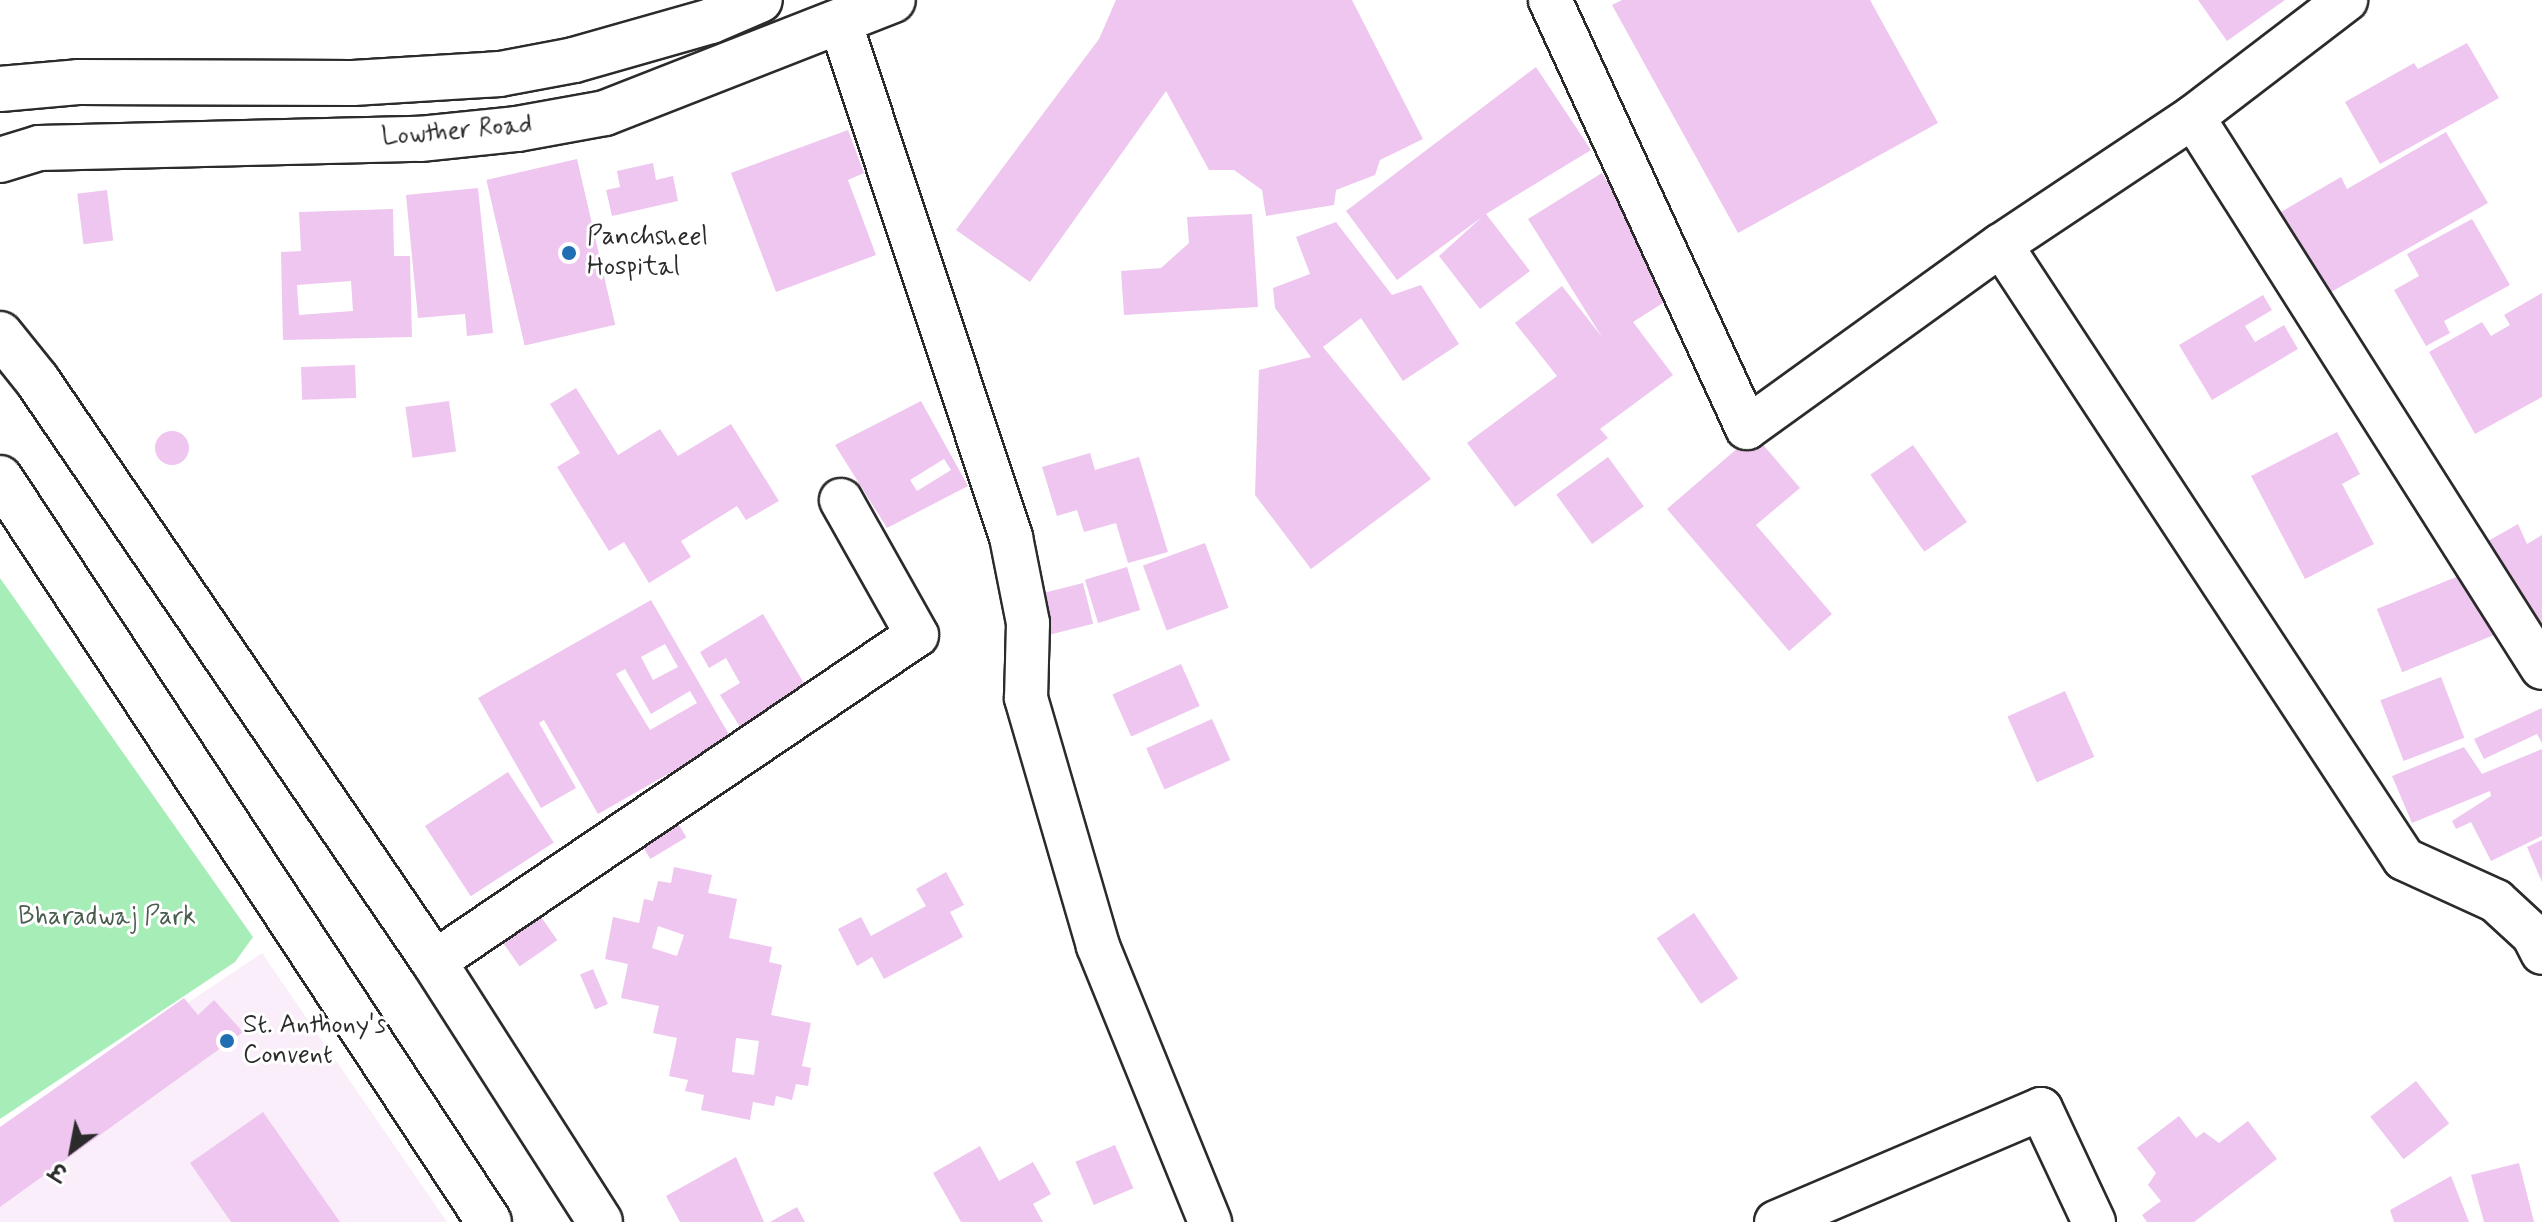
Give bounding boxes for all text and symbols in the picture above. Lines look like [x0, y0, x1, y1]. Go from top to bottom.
street label: Lowther Road [382, 110, 532, 154]
place label: Panchsheel Hospital [587, 222, 708, 284]
marker: Panchsheel Hospital [558, 242, 580, 264]
park label: Bharadwaj Park [18, 902, 196, 934]
place label: St. Anthony's Convent [243, 1010, 386, 1072]
marker: St. Anthony's Convent [218, 1032, 236, 1050]
north arrow [32, 1110, 112, 1190]
text: उ [46, 1155, 73, 1186]

